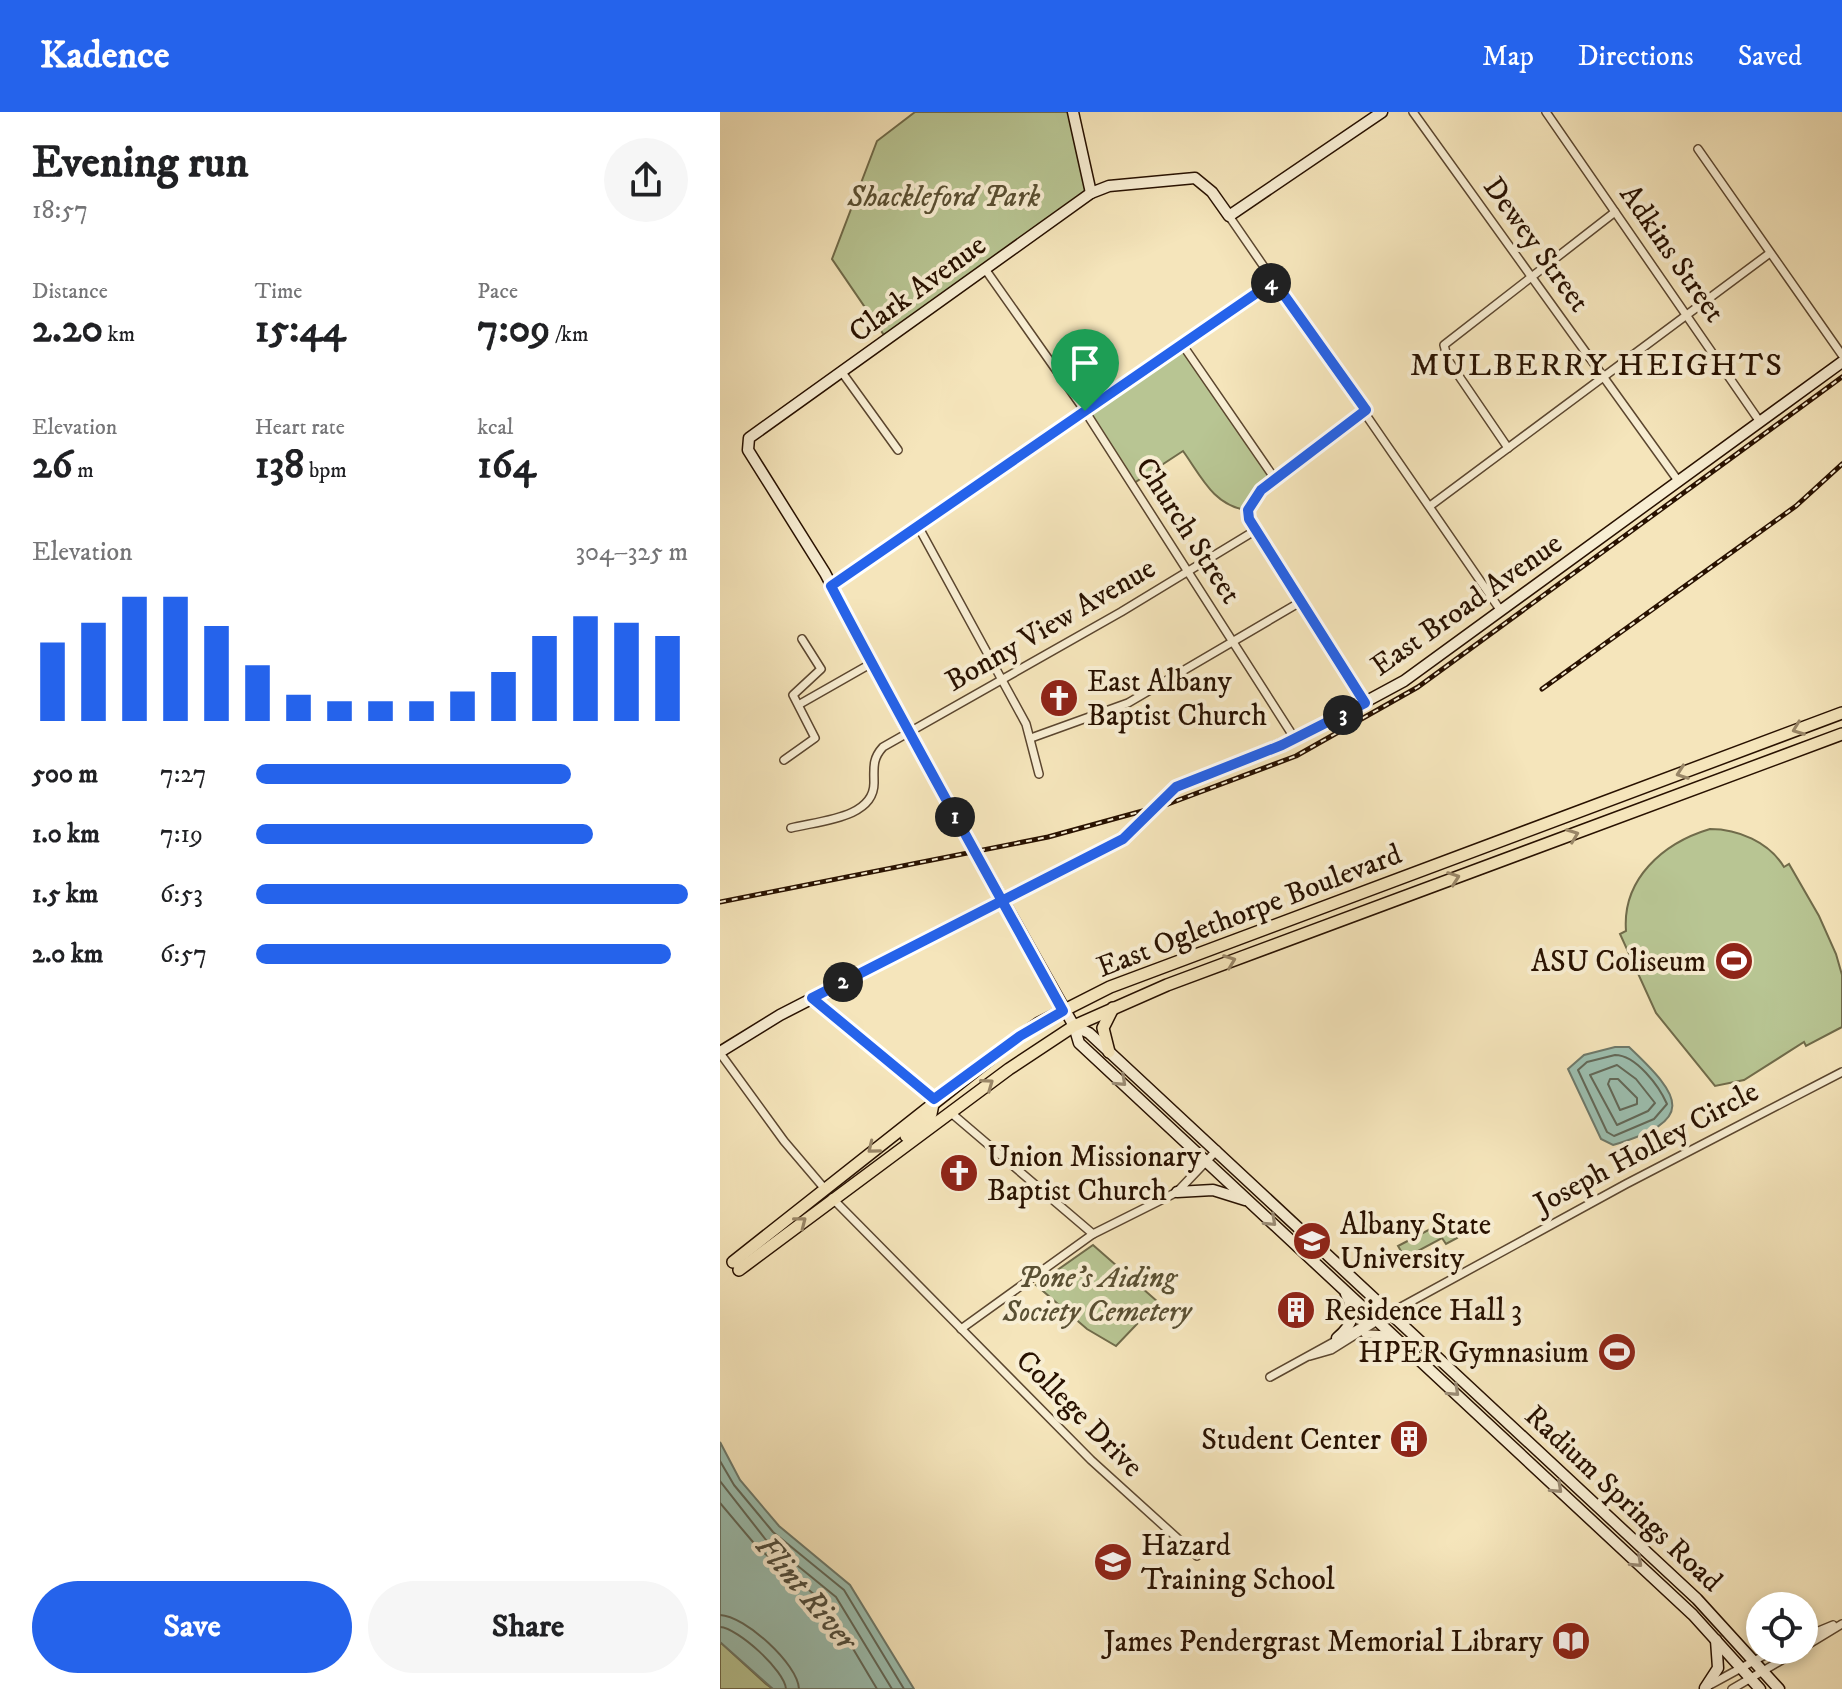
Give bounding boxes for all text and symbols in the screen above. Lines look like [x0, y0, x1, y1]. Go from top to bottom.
text: Kadence [40, 32, 169, 80]
text: Map [1482, 39, 1534, 74]
text: Directions [1578, 39, 1694, 74]
text: Saved [1738, 39, 1802, 74]
text: Evening run [32, 136, 249, 191]
button: share [604, 138, 688, 222]
street label: Dewey Street [1474, 170, 1597, 320]
street label: Adkins Street [1611, 178, 1733, 330]
park label: Shackleford Park [847, 179, 1041, 216]
text: 18:57 [32, 194, 88, 227]
street label: Clark Avenue [842, 227, 994, 351]
pin: 4 [1251, 263, 1291, 303]
text: 4 [1265, 269, 1277, 296]
text: Distance [32, 278, 108, 305]
text: Time [255, 278, 302, 305]
text: Pace [477, 278, 518, 305]
text: 2.20 [32, 305, 103, 355]
text: 15:44 [255, 305, 345, 355]
text: 7:09 [477, 305, 550, 355]
text: km [103, 321, 135, 348]
text: /km [550, 321, 588, 348]
pin [1051, 329, 1119, 411]
icon: arrive [1063, 341, 1107, 385]
district label: MULBERRY HEIGHTS [1410, 346, 1784, 386]
text: Elevation [32, 414, 117, 441]
text: Heart rate [255, 414, 345, 441]
text: kcal [477, 414, 513, 441]
text: 26 [32, 441, 72, 491]
text: 138 [255, 441, 304, 491]
text: 164 [477, 441, 536, 491]
street label: Church Street [1127, 451, 1249, 611]
text: m [72, 457, 94, 484]
text: bpm [304, 457, 347, 484]
street label: East Broad Avenue [1364, 525, 1570, 685]
text: Elevation [32, 536, 133, 569]
text: 304–325 m [575, 536, 688, 569]
street label: Bonny View Avenue [939, 550, 1162, 700]
place label: East Albany Baptist Church [1087, 664, 1267, 735]
church icon: East Albany Baptist Church [1038, 677, 1080, 719]
pin: 3 [1323, 695, 1363, 735]
text: 3 [1339, 701, 1347, 728]
one-way arrow [1792, 719, 1806, 736]
text: 500 m [32, 758, 98, 791]
text: 7:27 [160, 758, 206, 791]
one-way arrow [1675, 763, 1689, 780]
pin: 1 [935, 797, 975, 837]
text: 1 [951, 803, 959, 830]
text: 1.0 km [32, 818, 100, 851]
text: 7:19 [160, 818, 203, 851]
one-way arrow [1565, 828, 1579, 844]
street label: East Oglethorpe Boulevard [1092, 836, 1407, 987]
one-way arrow [1447, 871, 1461, 888]
text: 1.5 km [32, 878, 98, 911]
text: 6:53 [160, 878, 203, 911]
text: 2.0 km [32, 938, 103, 971]
text: 6:57 [160, 938, 207, 971]
sports icon: ASU Coliseum [1713, 940, 1755, 982]
place label: ASU Coliseum [1531, 944, 1706, 981]
one-way arrow [1223, 954, 1237, 971]
pin: 2 [823, 962, 863, 1002]
text: 2 [838, 968, 848, 995]
one-way arrow [1112, 1072, 1126, 1087]
street label: Joseph Holley Circle [1526, 1074, 1765, 1224]
one-way arrow [979, 1079, 994, 1094]
one-way arrow [868, 1138, 883, 1153]
place label: Union Missionary Baptist Church [987, 1139, 1202, 1210]
church icon: Union Missionary Baptist Church [938, 1152, 980, 1194]
place label: Albany State University [1340, 1207, 1491, 1278]
one-way arrow [1261, 1212, 1276, 1226]
one-way arrow [792, 1218, 807, 1232]
school or university icon: Albany State University [1291, 1220, 1333, 1262]
park label: Pone's Aiding Society Cemetery [1002, 1260, 1193, 1331]
building icon: Residence Hall 3 [1275, 1289, 1317, 1331]
place label: Residence Hall 3 [1324, 1293, 1522, 1330]
sports icon: HPER Gymnasium [1596, 1331, 1638, 1373]
place label: HPER Gymnasium [1358, 1335, 1589, 1372]
street label: College Drive [1008, 1343, 1150, 1485]
one-way arrow [1445, 1382, 1459, 1396]
street label: Radium Springs Road [1516, 1398, 1730, 1600]
building icon: Student Center [1388, 1418, 1430, 1460]
place label: Student Center [1201, 1422, 1381, 1459]
one-way arrow [1547, 1479, 1562, 1493]
water label: Flint River [746, 1528, 867, 1661]
place label: Hazard Training School [1141, 1528, 1335, 1599]
school or university icon: Hazard Training School [1092, 1541, 1134, 1583]
one-way arrow [1628, 1553, 1642, 1568]
button: Save [32, 1581, 352, 1673]
button: Share [368, 1581, 688, 1673]
map controls [1746, 1592, 1818, 1664]
button: locate [1746, 1592, 1818, 1664]
library icon: James Pendergrast Memorial Library [1550, 1620, 1592, 1662]
place label: James Pendergrast Memorial Library [1100, 1624, 1544, 1661]

